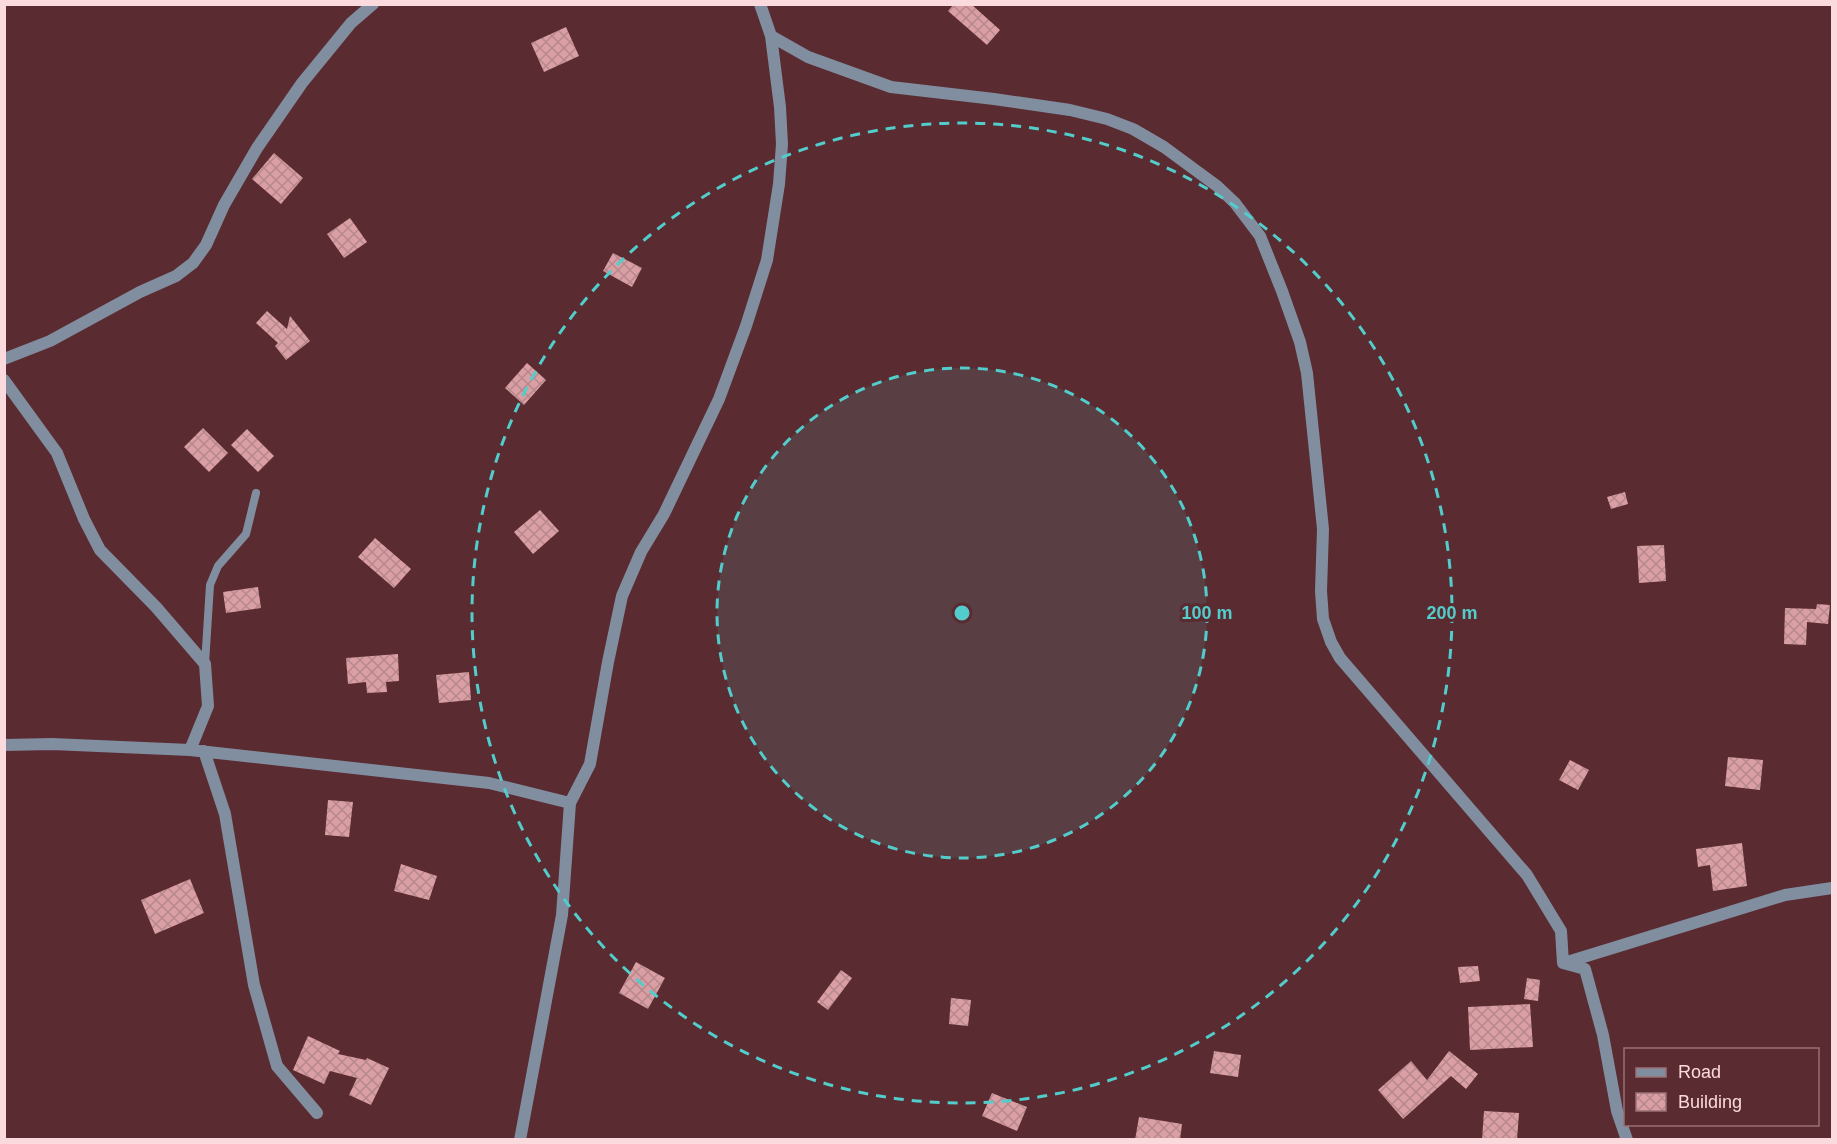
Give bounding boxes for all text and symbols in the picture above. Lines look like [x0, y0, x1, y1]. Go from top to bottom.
centre of rings [952, 603, 972, 623]
text: 100 m [1181, 603, 1233, 623]
text: 200 m [1426, 603, 1478, 623]
legend [1624, 1048, 1819, 1126]
text: Road [1678, 1062, 1721, 1082]
text: Building [1678, 1092, 1742, 1112]

